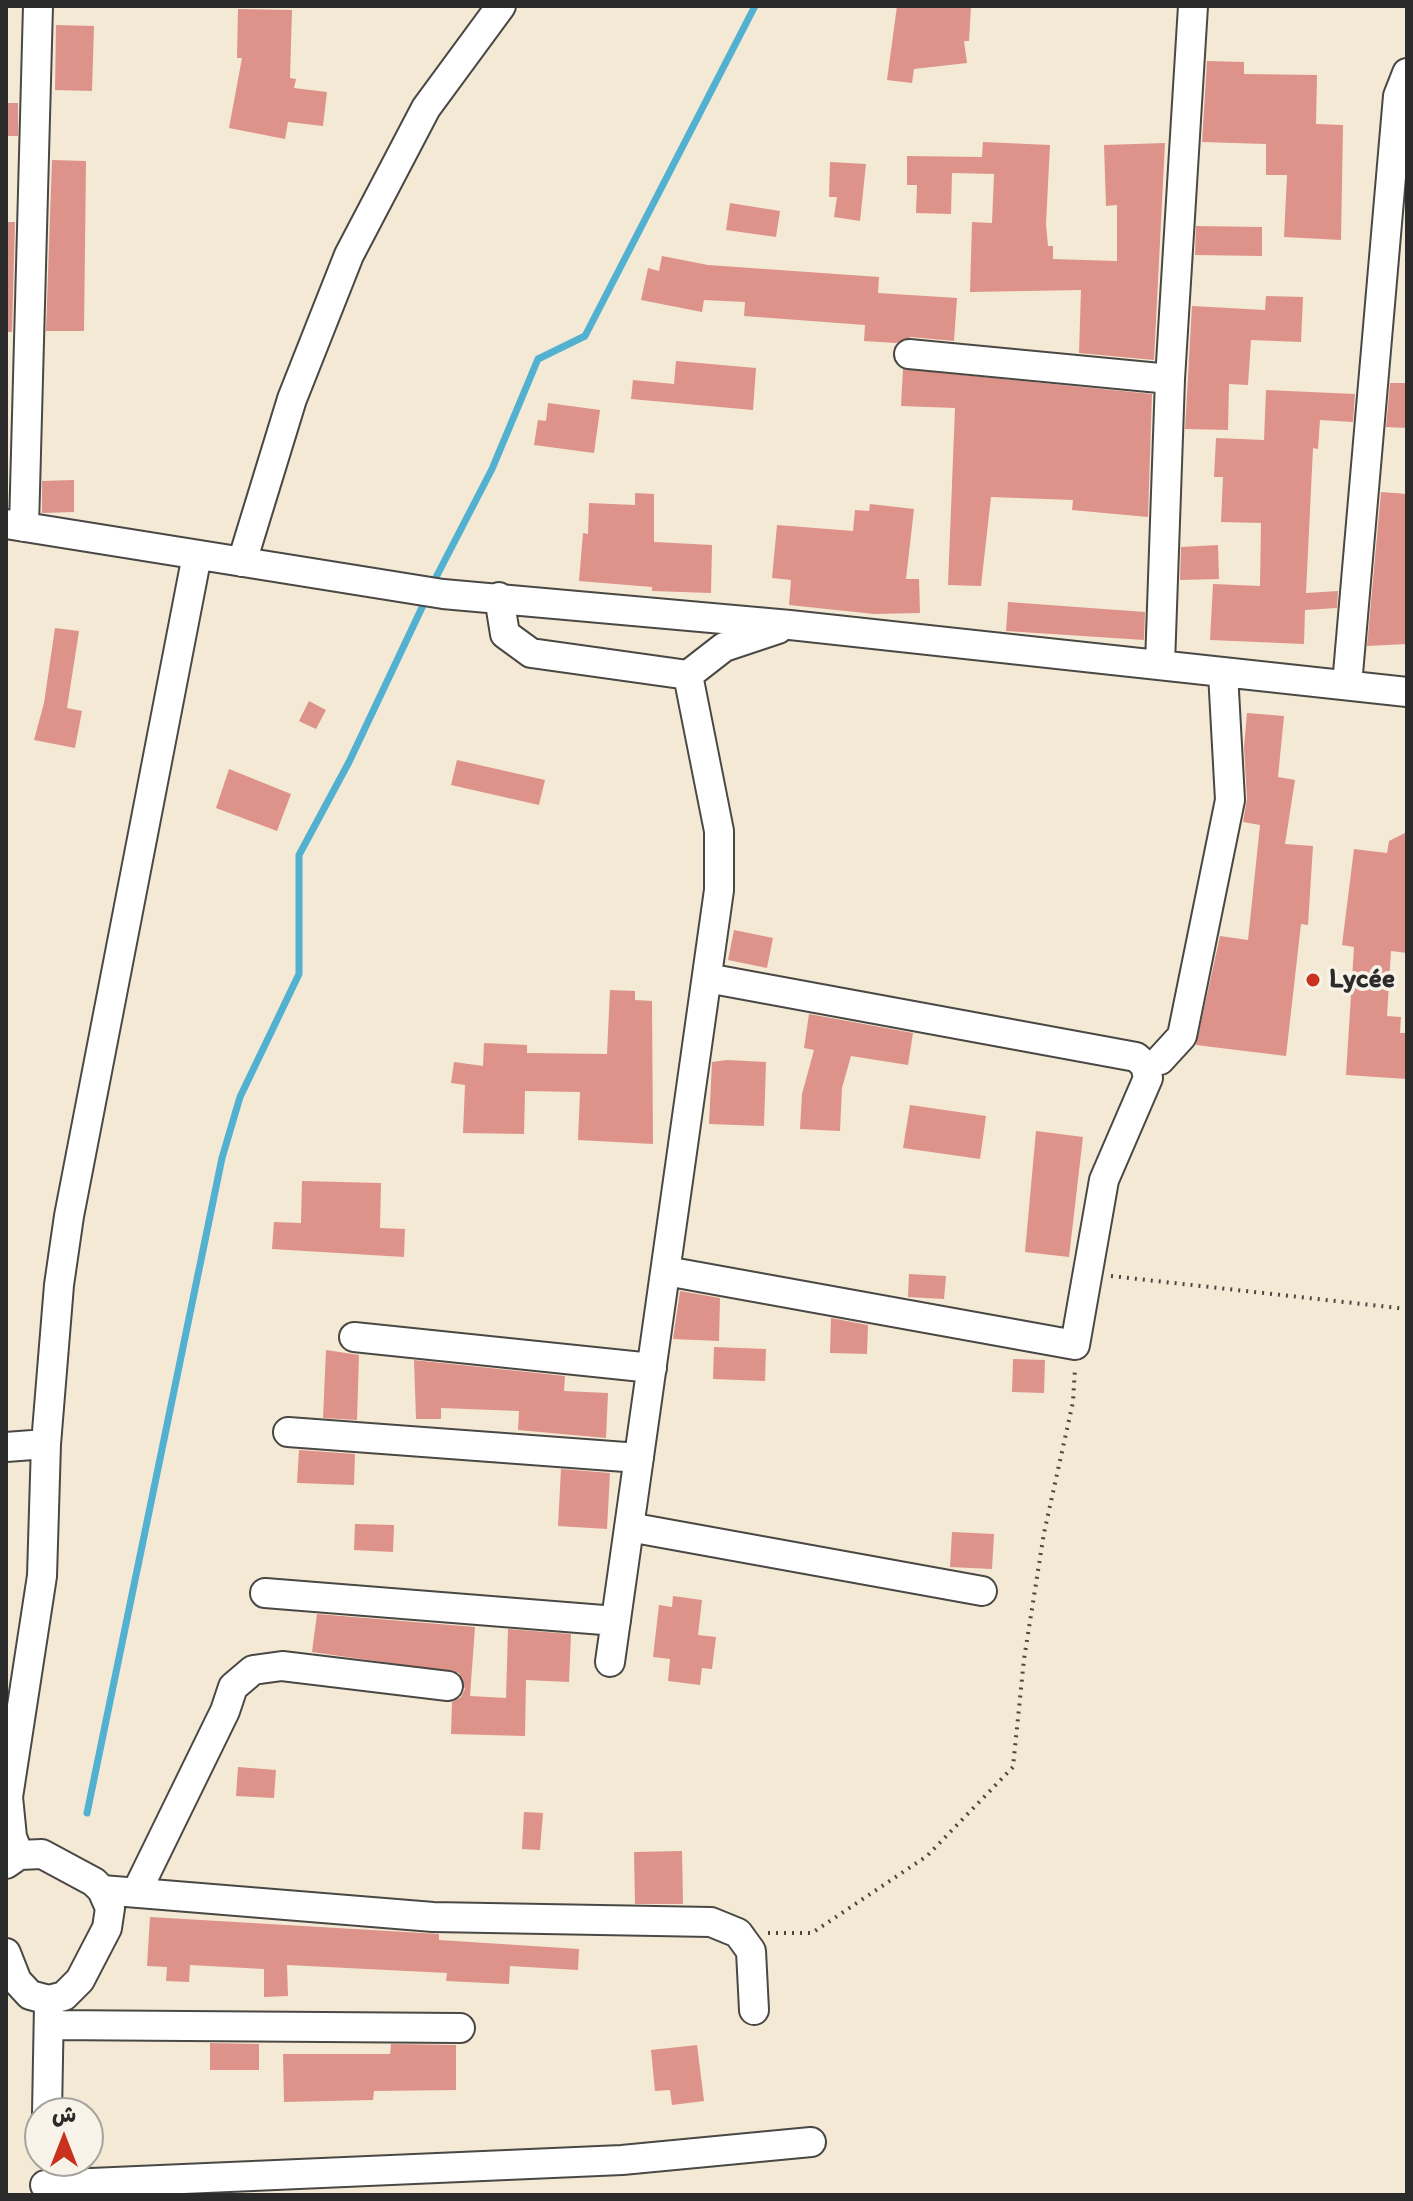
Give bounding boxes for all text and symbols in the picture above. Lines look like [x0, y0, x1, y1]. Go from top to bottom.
place label: Lycée [1329, 963, 1395, 997]
marker: Lycée [1304, 971, 1322, 989]
north arrow [24, 2097, 104, 2177]
text: ش [52, 2101, 76, 2128]

